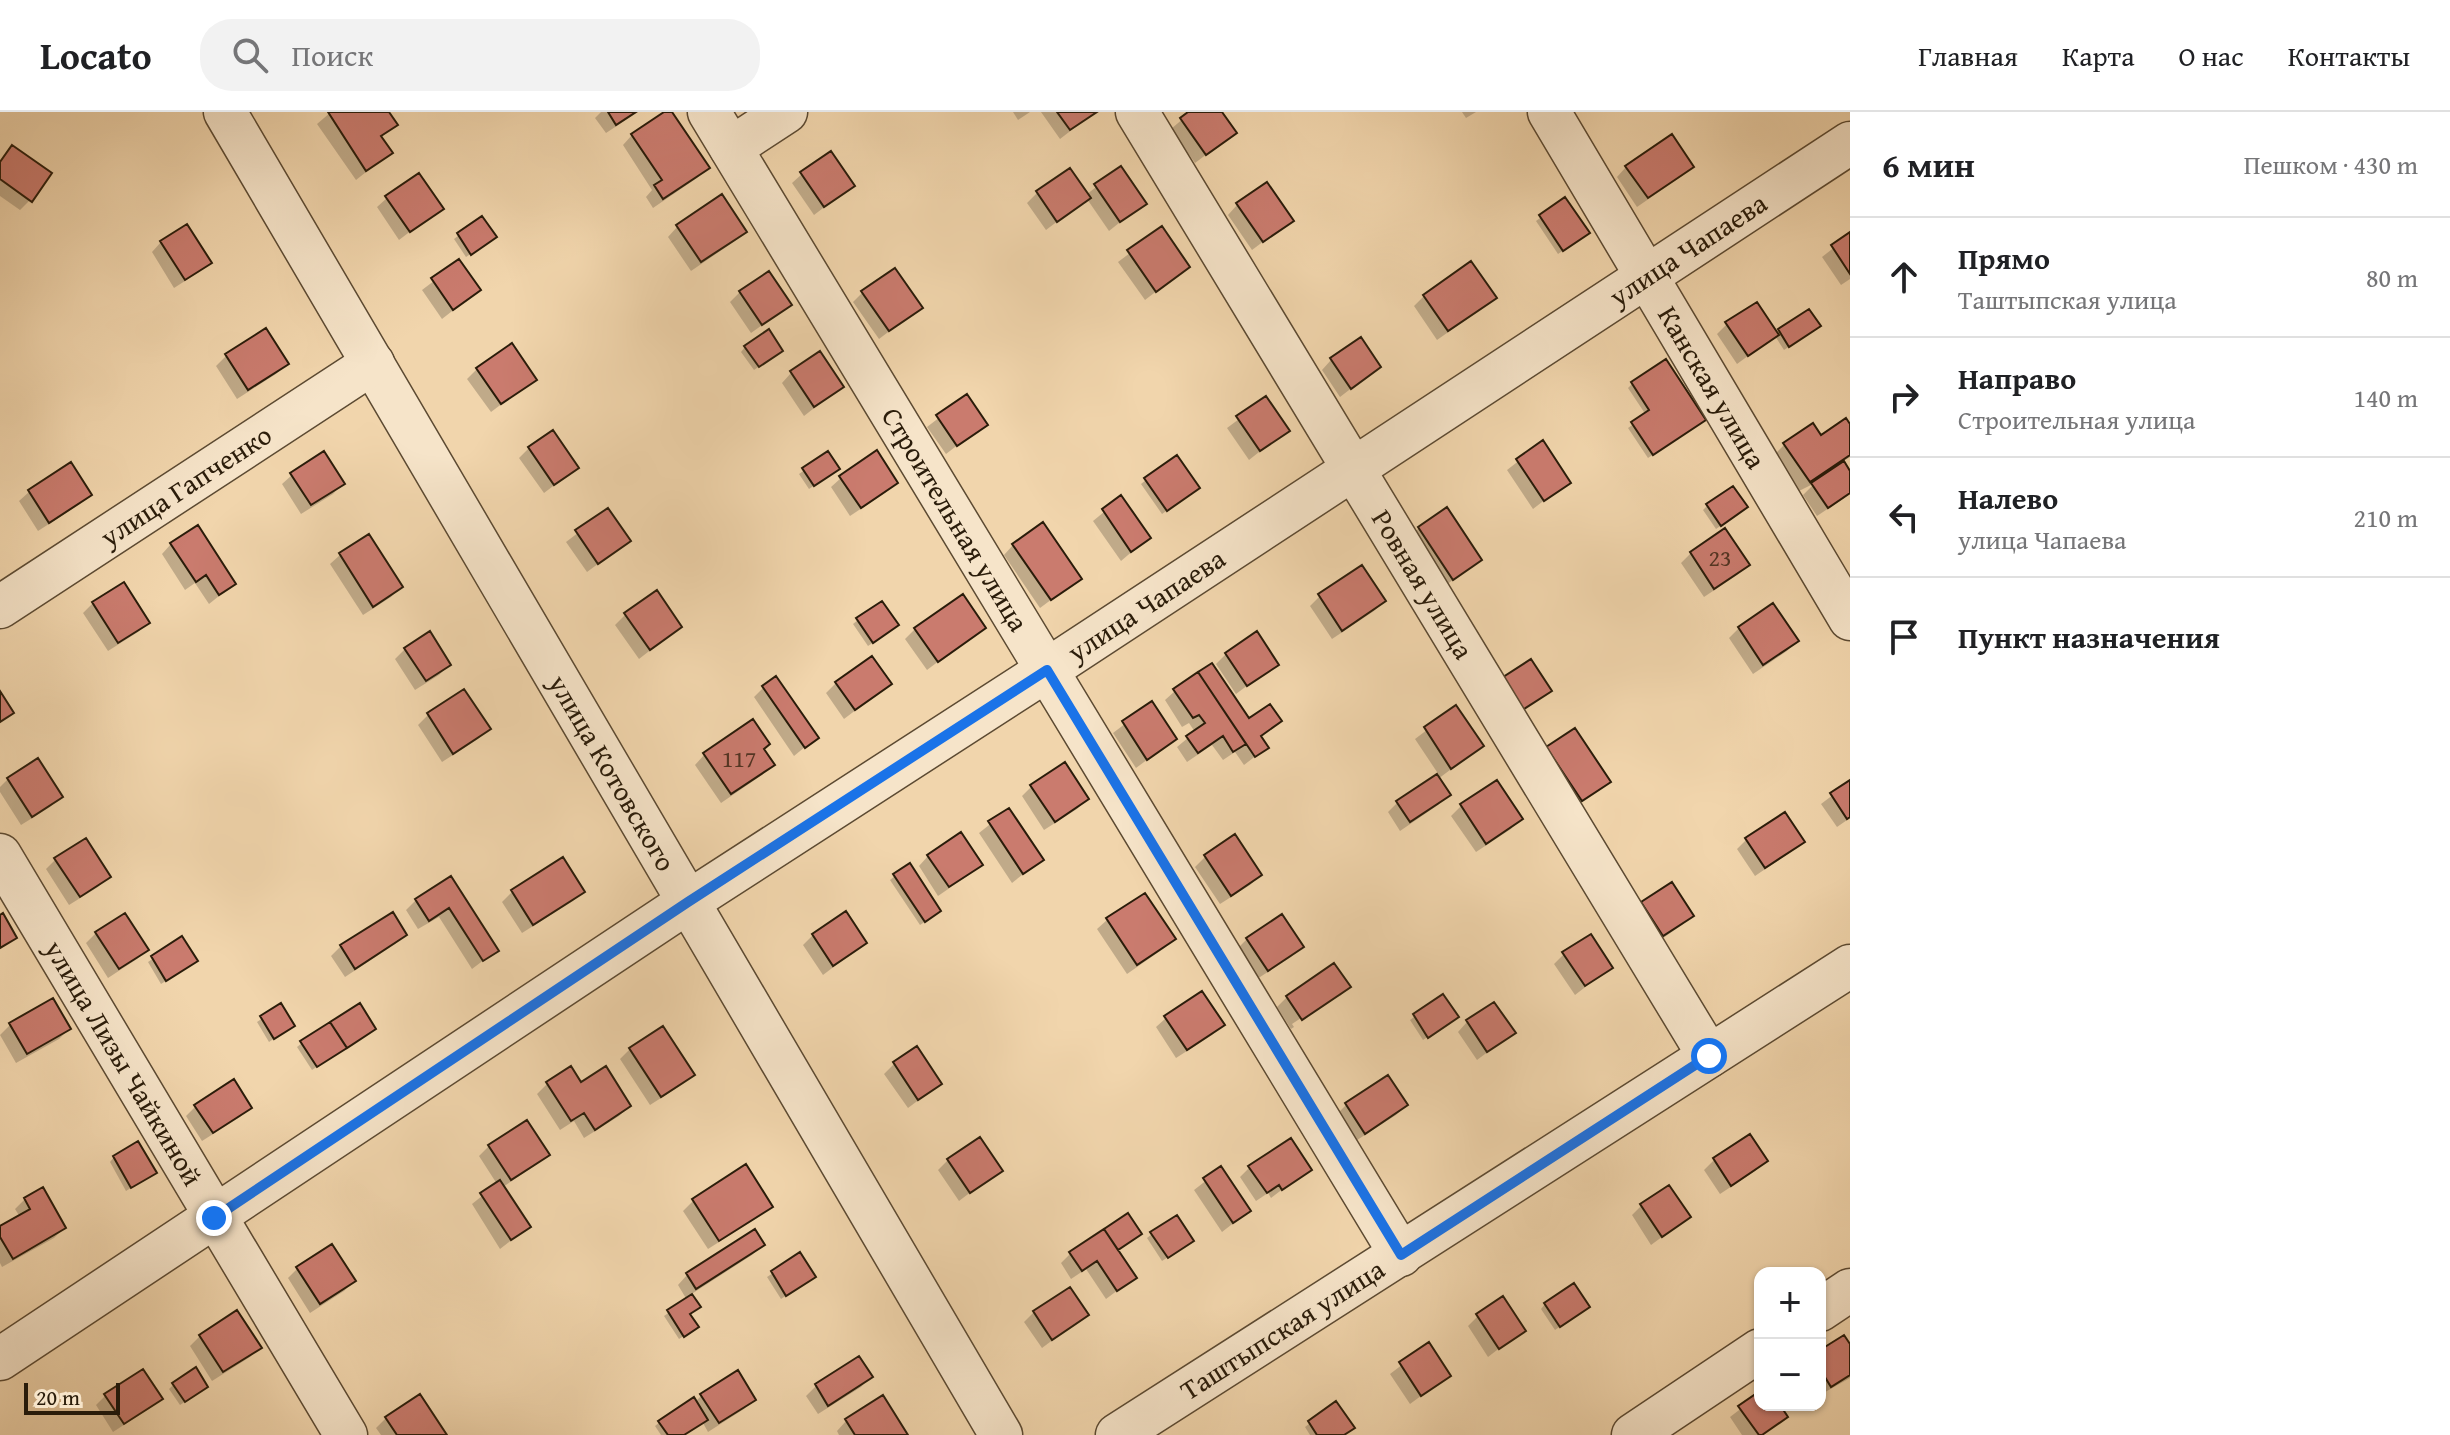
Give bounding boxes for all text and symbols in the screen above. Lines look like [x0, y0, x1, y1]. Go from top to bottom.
search box [200, 19, 760, 91]
text: Locato [40, 27, 152, 83]
icon: search [228, 33, 272, 77]
text: Поиск [292, 33, 373, 77]
text: Главная [1918, 35, 2018, 76]
text: Карта [2062, 35, 2134, 76]
text: О нас [2178, 35, 2244, 76]
text: Контакты [2288, 35, 2410, 76]
text: 6 мин [1882, 140, 1975, 189]
text: Пешком · 430 m [2244, 145, 2418, 184]
street label: улица Чапаева [1600, 182, 1775, 316]
text: Прямо [1958, 236, 2050, 280]
icon: ahead [1882, 255, 1926, 299]
text: 80 m [2366, 258, 2418, 297]
text: Таштыпская улица [1958, 280, 2177, 319]
street label: Канская улица [1648, 298, 1778, 477]
text: Направо [1958, 356, 2076, 400]
icon: right [1882, 375, 1926, 419]
text: 140 m [2353, 378, 2418, 417]
street label: Строительная улица [872, 399, 1040, 639]
text: Строительная улица [1958, 400, 2195, 439]
street label: улица Гапченко [91, 414, 280, 557]
text: Налево [1958, 476, 2058, 520]
icon: left [1882, 495, 1926, 539]
text: 210 m [2353, 498, 2418, 537]
street label: Ровная улица [1362, 501, 1485, 667]
text: улица Чапаева [1958, 520, 2126, 559]
street label: улица Чапаева [1058, 537, 1234, 672]
house number: 23 [1708, 540, 1732, 575]
icon: arrive [1882, 615, 1926, 659]
text: Пункт назначения [1958, 615, 2220, 659]
street label: улица Котовского [539, 665, 687, 879]
house number: 117 [722, 741, 756, 776]
street label: улица Лизы Чайкиной [35, 931, 214, 1193]
route start [1691, 1038, 1727, 1074]
route end [196, 1200, 232, 1236]
street label: Таштыпская улица [1172, 1248, 1393, 1410]
map controls [1754, 1267, 1826, 1411]
button: + [1754, 1267, 1826, 1339]
button: − [1754, 1339, 1826, 1411]
scale bar [24, 1379, 120, 1415]
text: 20 m [36, 1381, 80, 1413]

